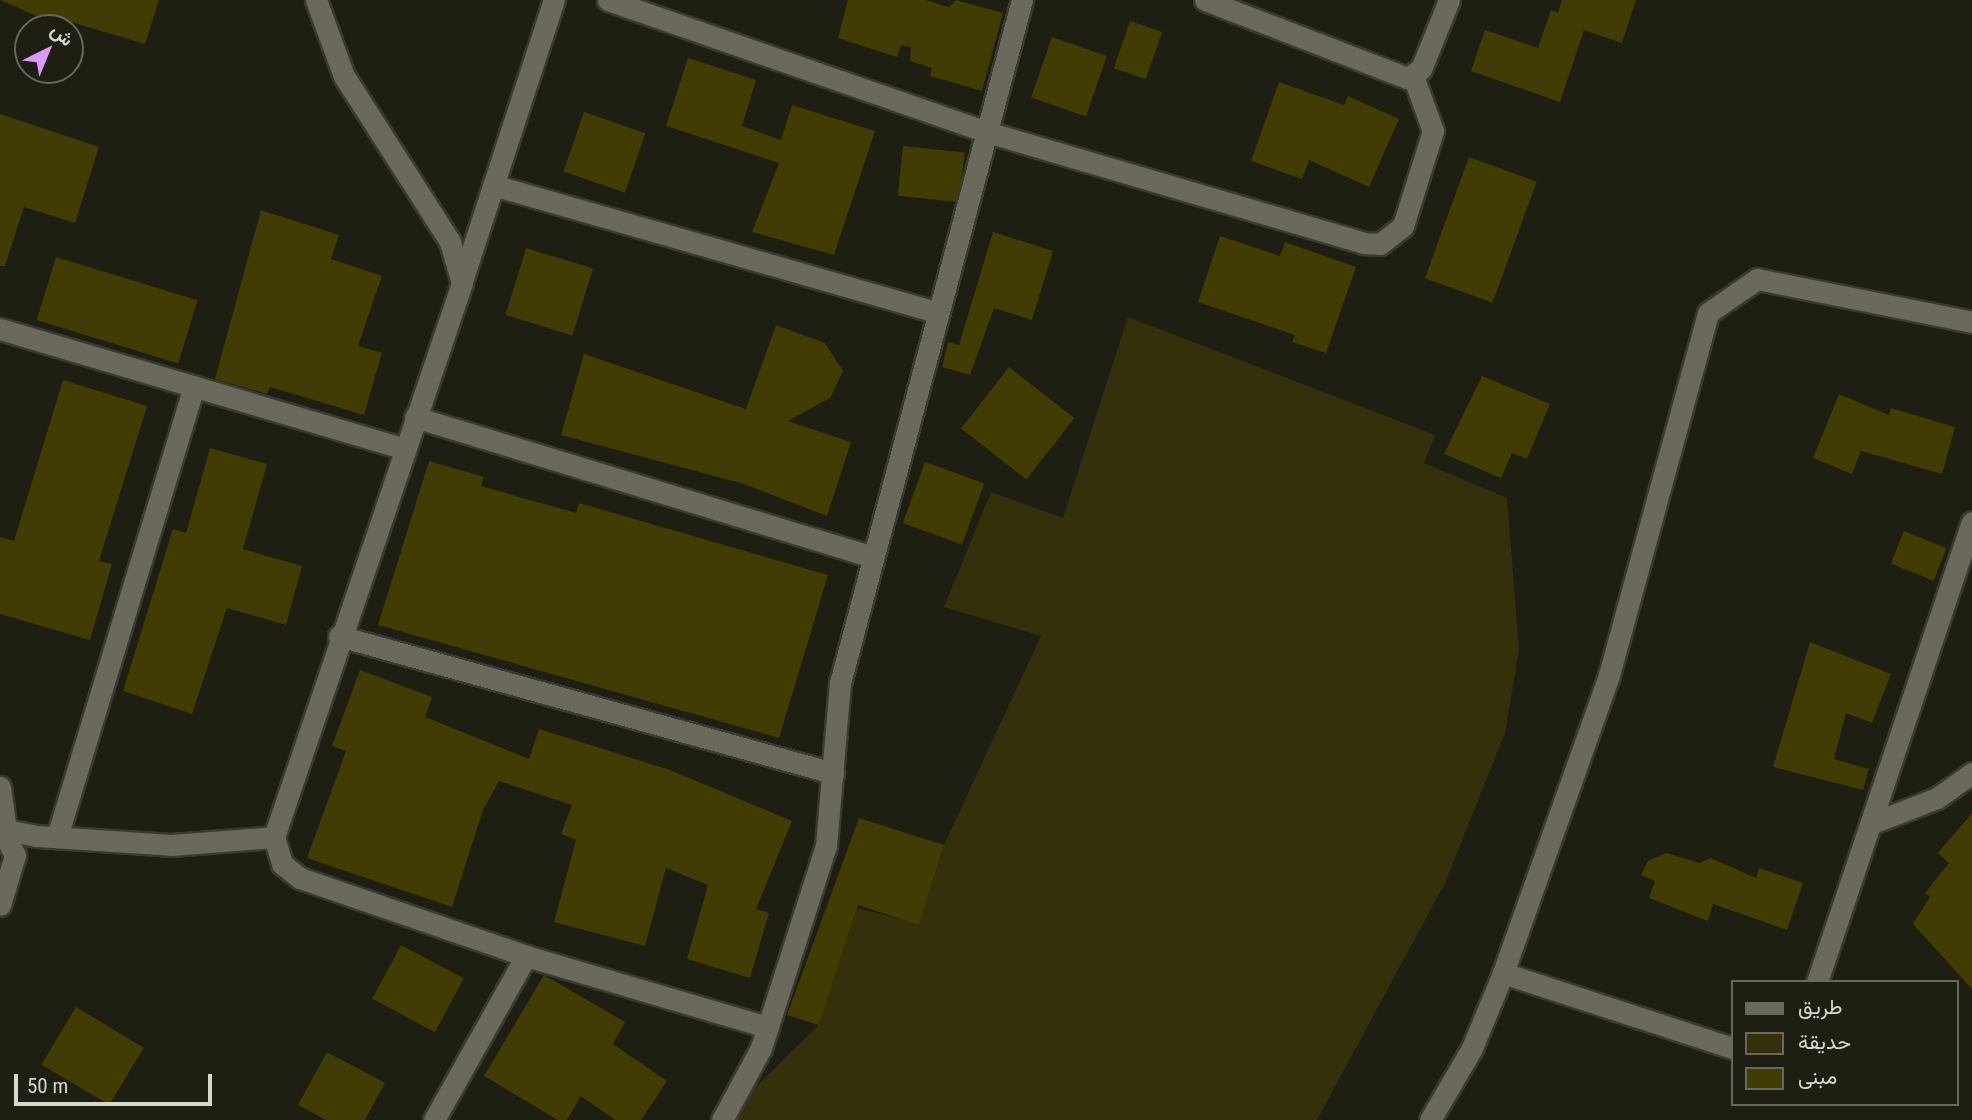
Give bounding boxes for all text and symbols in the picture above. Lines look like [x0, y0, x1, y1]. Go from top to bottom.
north arrow [14, 14, 84, 84]
text: ش [46, 19, 78, 51]
legend [1730, 980, 1958, 1106]
text: طريق [1798, 995, 1843, 1019]
text: حديقة [1798, 1030, 1851, 1054]
scale bar [18, 1060, 215, 1104]
text: مبنى [1798, 1065, 1837, 1089]
text: 50 m [27, 1074, 68, 1098]

